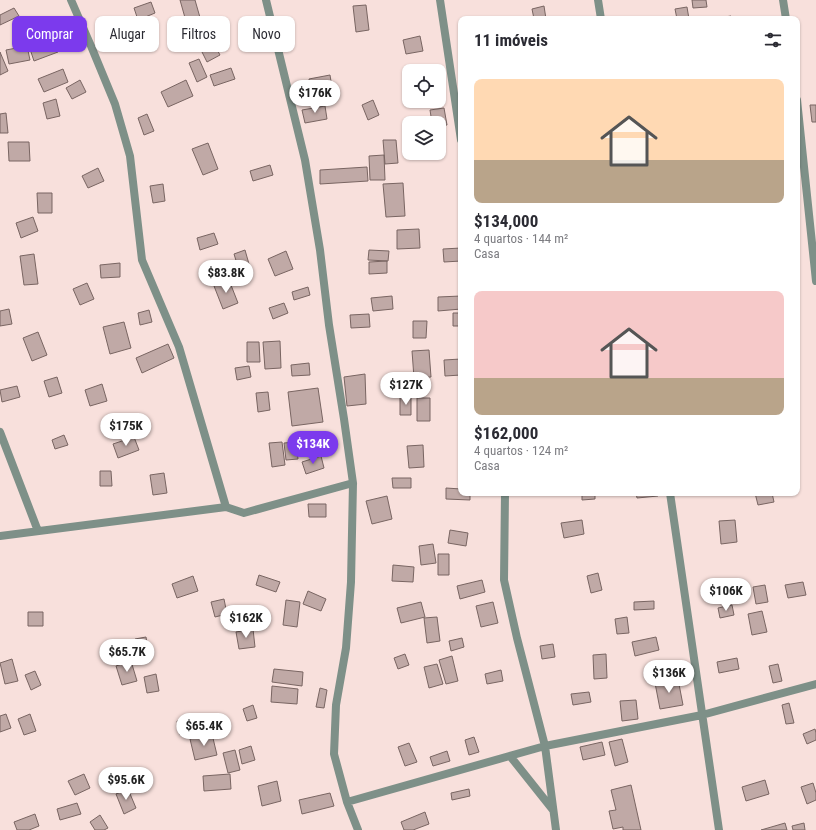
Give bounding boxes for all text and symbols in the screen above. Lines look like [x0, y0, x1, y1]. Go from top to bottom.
chip: Comprar [12, 16, 87, 52]
chip: Alugar [95, 16, 159, 52]
chip: Filtros [167, 16, 230, 52]
chip: Novo [238, 16, 295, 52]
icon: filters [762, 29, 784, 51]
text: 11 imóveis [474, 30, 548, 50]
map controls [402, 64, 446, 160]
button: locate [402, 64, 446, 108]
pin: $176K [287, 80, 343, 114]
text: $176K [298, 85, 332, 100]
icon: home [593, 105, 665, 177]
button: layers [402, 116, 446, 160]
text: $134,000 [474, 211, 538, 231]
text: 4 quartos · 144 m² [474, 231, 568, 246]
text: Casa [474, 246, 500, 261]
pin: $83.8K [193, 260, 259, 294]
text: $83.8K [207, 265, 245, 280]
icon: home [593, 317, 665, 389]
pin: $127K [378, 372, 434, 406]
text: $127K [389, 377, 423, 392]
pin: $175K [98, 413, 154, 447]
text: $175K [109, 418, 143, 433]
text: $162,000 [474, 423, 538, 443]
pin: $134K [285, 431, 341, 465]
text: $134K [296, 436, 330, 451]
text: 4 quartos · 124 m² [474, 443, 568, 458]
text: Casa [474, 458, 500, 473]
pin: $106K [698, 578, 754, 612]
text: $106K [709, 583, 743, 598]
pin: $162K [218, 605, 274, 639]
text: $162K [229, 610, 263, 625]
pin: $65.7K [94, 639, 160, 673]
text: $65.7K [108, 644, 146, 659]
pin: $136K [641, 660, 697, 694]
text: $136K [652, 665, 686, 680]
pin: $65.4K [171, 713, 237, 747]
text: $65.4K [185, 718, 223, 733]
pin: $95.6K [93, 767, 159, 801]
text: $95.6K [107, 772, 145, 787]

